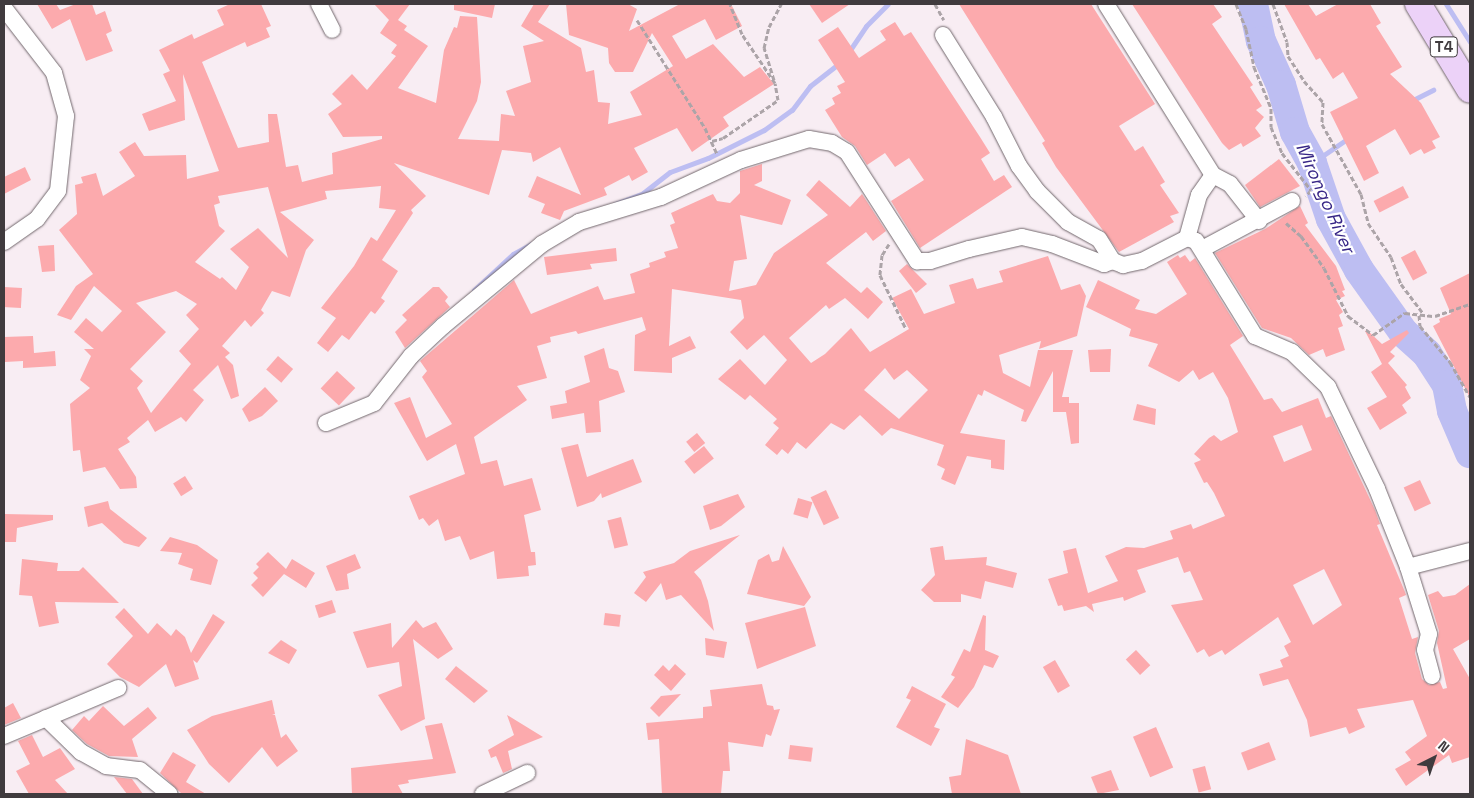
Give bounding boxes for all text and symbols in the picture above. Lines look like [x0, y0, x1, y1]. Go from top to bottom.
road number: T4 [1429, 34, 1459, 60]
water label: Mirongo River [1291, 140, 1359, 256]
north arrow [1409, 733, 1459, 783]
text: N [1434, 737, 1453, 757]

